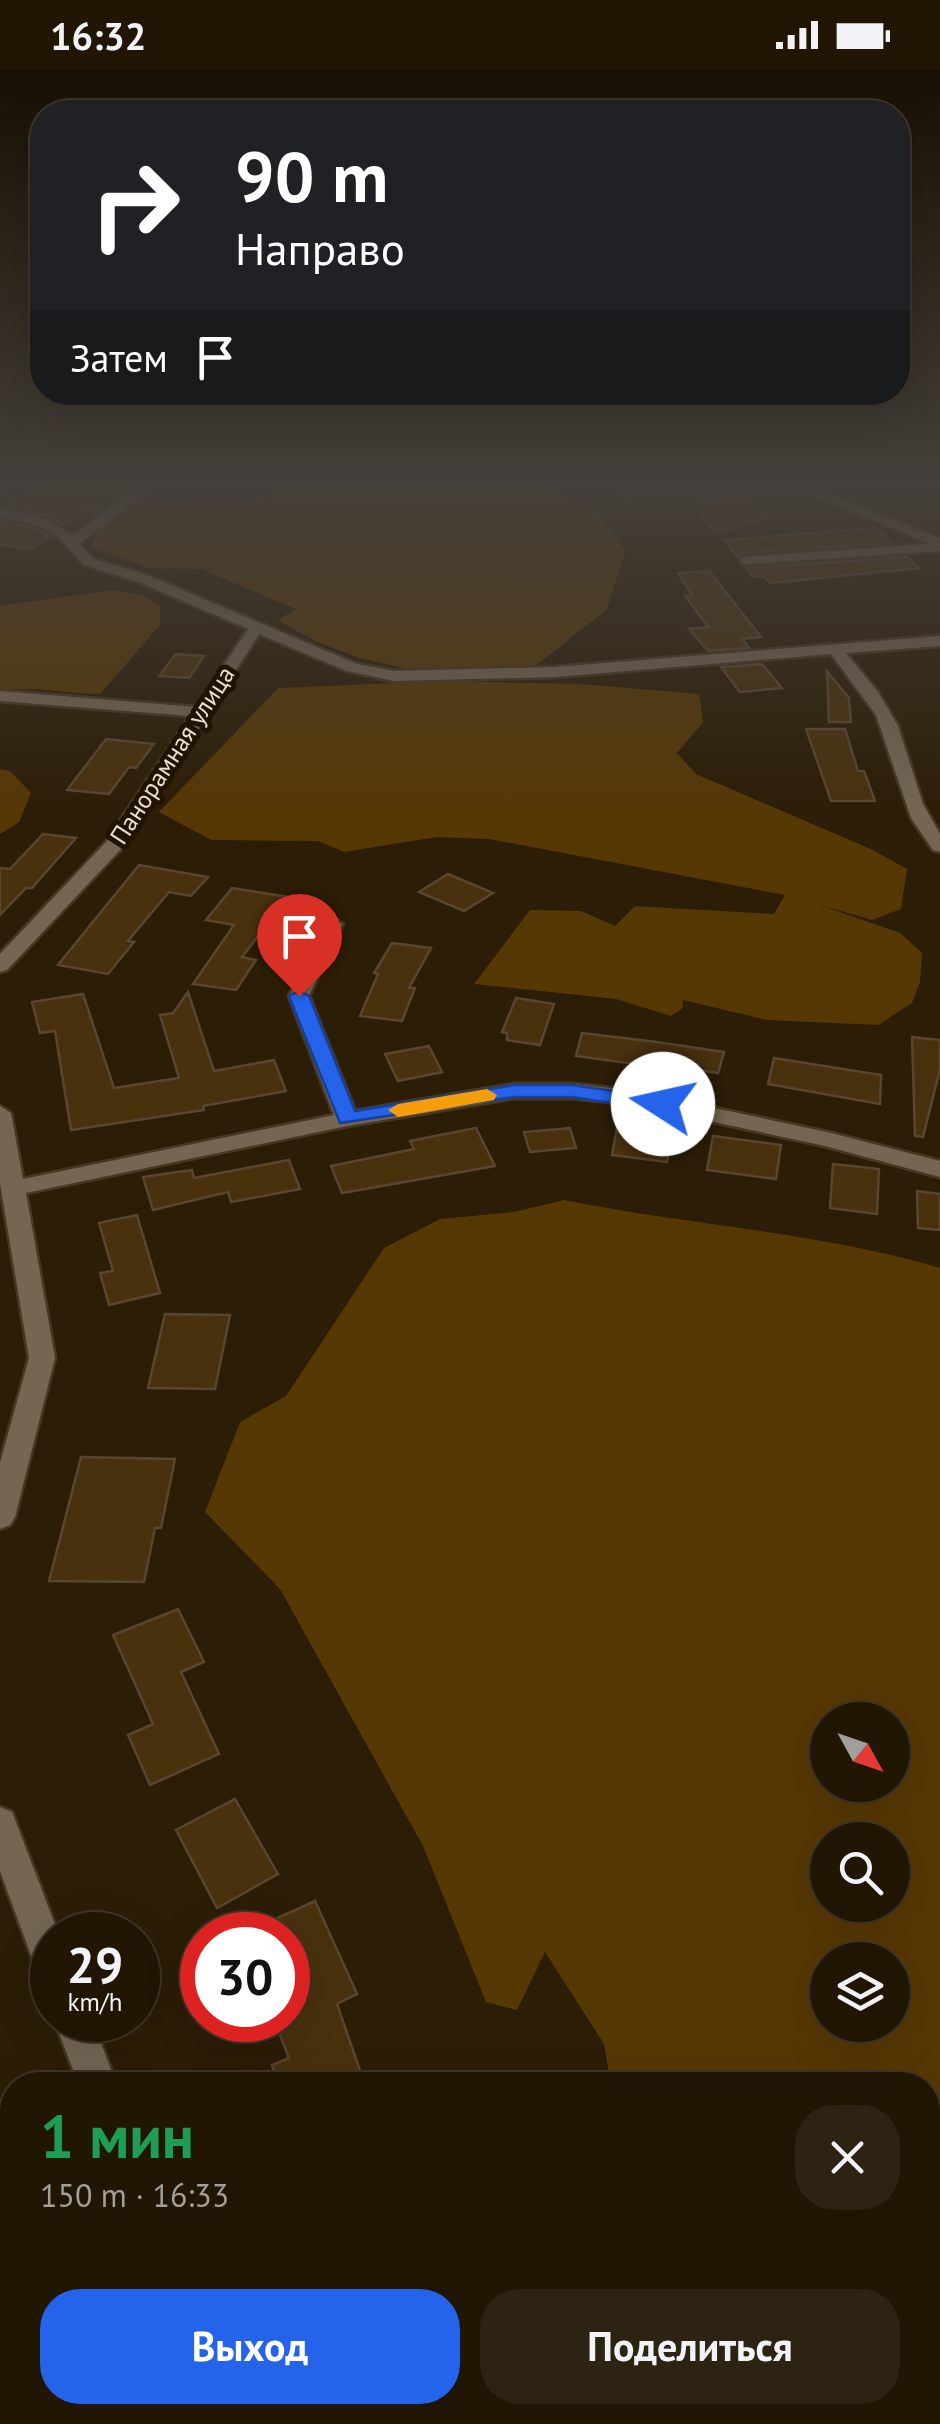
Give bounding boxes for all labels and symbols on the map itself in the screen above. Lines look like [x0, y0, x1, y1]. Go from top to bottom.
street label: Панорамная улица [103, 660, 241, 850]
pin [257, 894, 342, 997]
position arrow [611, 1052, 715, 1156]
north arrow [810, 1702, 910, 1802]
speed limit sign: 30 [180, 1912, 310, 2042]

